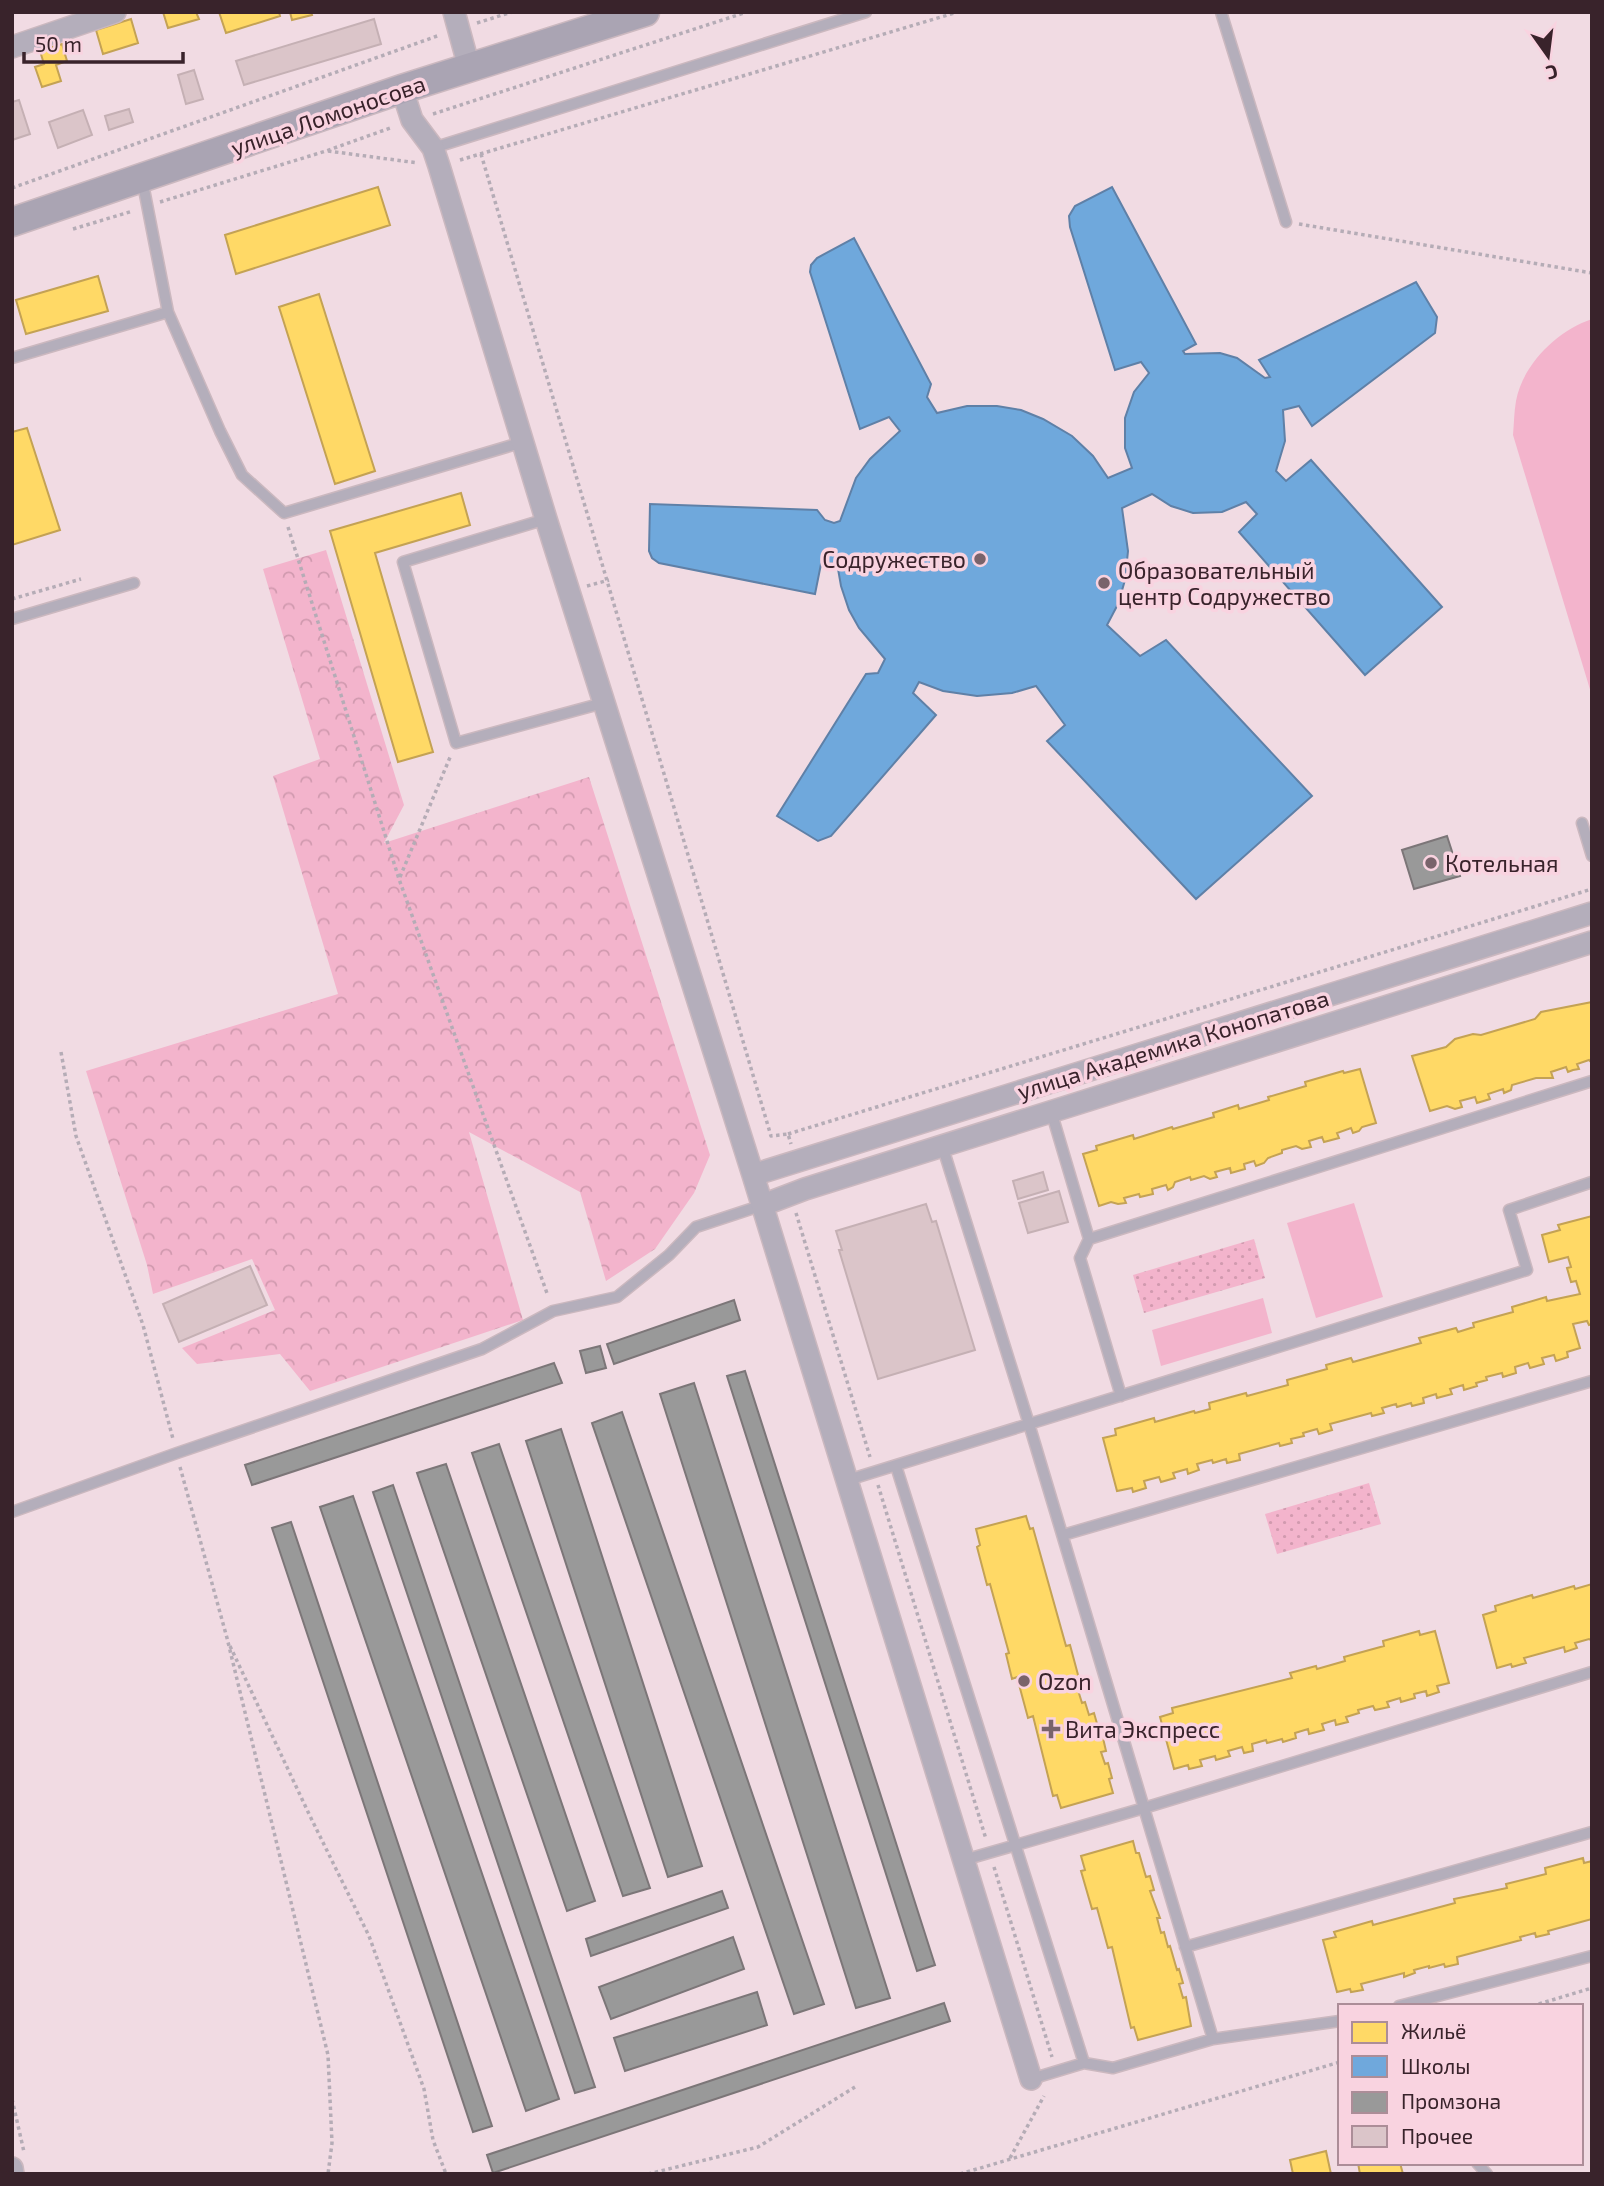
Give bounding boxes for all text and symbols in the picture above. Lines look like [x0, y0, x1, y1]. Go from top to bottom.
scale bar [24, 21, 184, 65]
north arrow [1513, 21, 1583, 91]
text: 50 m [35, 31, 82, 56]
text: С [1544, 60, 1560, 85]
street label: улица Ломоносова [227, 69, 429, 162]
place label: Содружество [822, 545, 966, 574]
marker: Содружество [972, 551, 988, 567]
place label: Образовательный центр Содружество [1118, 556, 1331, 611]
marker: Образовательный центр Содружество [1096, 575, 1112, 591]
place label: Котельная [1445, 849, 1558, 877]
marker: Котельная [1423, 855, 1439, 871]
street label: улица Академика Конопатова [1014, 983, 1332, 1106]
place label: Ozon [1038, 1667, 1092, 1695]
marker: Ozon [1016, 1673, 1032, 1689]
place label: Вита Экспресс [1065, 1715, 1220, 1743]
marker: Вита Экспресс [1043, 1721, 1059, 1737]
legend [1338, 2004, 1583, 2165]
text: Жильё [1401, 2018, 1466, 2043]
text: Школы [1401, 2053, 1470, 2078]
text: Промзона [1401, 2088, 1501, 2113]
text: Прочее [1401, 2123, 1473, 2148]

